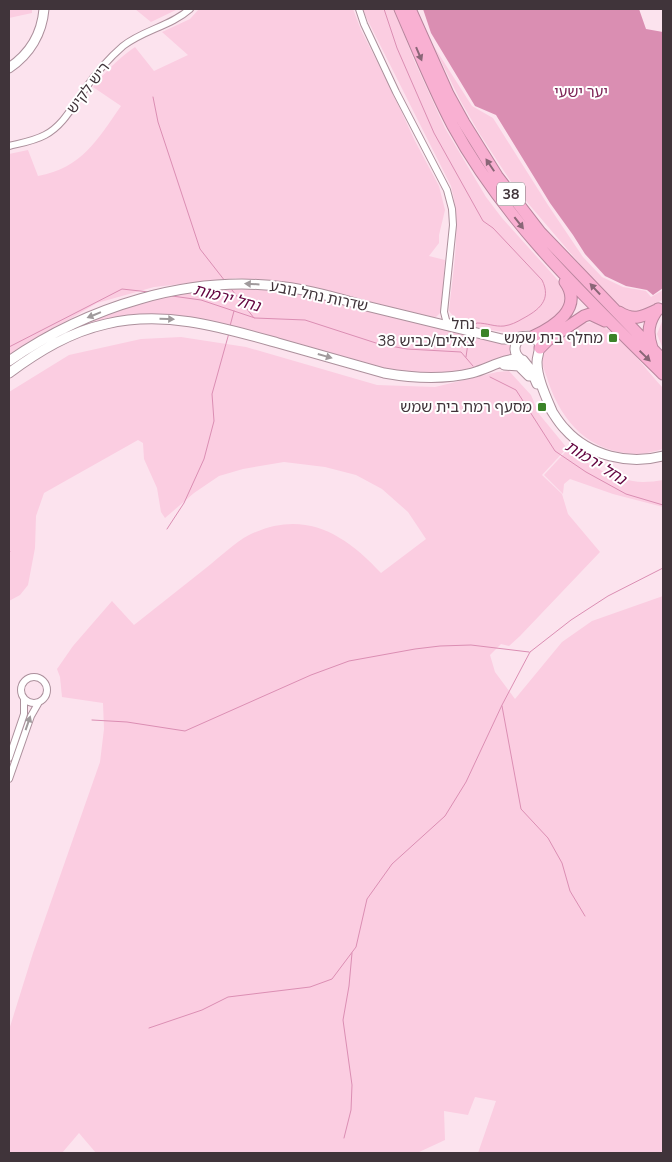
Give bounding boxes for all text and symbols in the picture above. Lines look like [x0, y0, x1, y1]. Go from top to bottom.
one-way arrow [415, 47, 423, 62]
street label: ריש לקיש [62, 58, 114, 118]
park label: יער ישעי [554, 82, 608, 102]
one-way arrow [485, 158, 495, 171]
road number: 38 [497, 182, 525, 205]
one-way arrow [513, 216, 524, 229]
street label: שדרות נחל נובע [268, 276, 370, 316]
water label: נחל ירמות [191, 279, 263, 318]
one-way arrow [244, 279, 260, 287]
one-way arrow [589, 283, 601, 295]
one-way arrow [86, 311, 101, 319]
place label: נחל צאלים/כביש 38 [378, 314, 475, 351]
one-way arrow [160, 315, 176, 323]
marker: נחל צאלים/כביש 38 [479, 327, 491, 339]
place label: מחלף בית שמש [504, 328, 603, 348]
marker: מחלף בית שמש [607, 332, 619, 344]
one-way arrow [639, 350, 651, 362]
one-way arrow [318, 352, 333, 360]
place label: מסעף רמת בית שמש [400, 397, 532, 417]
marker: מסעף רמת בית שמש [536, 401, 548, 413]
water label: נחל ירמות [561, 435, 631, 491]
one-way arrow [25, 716, 32, 731]

